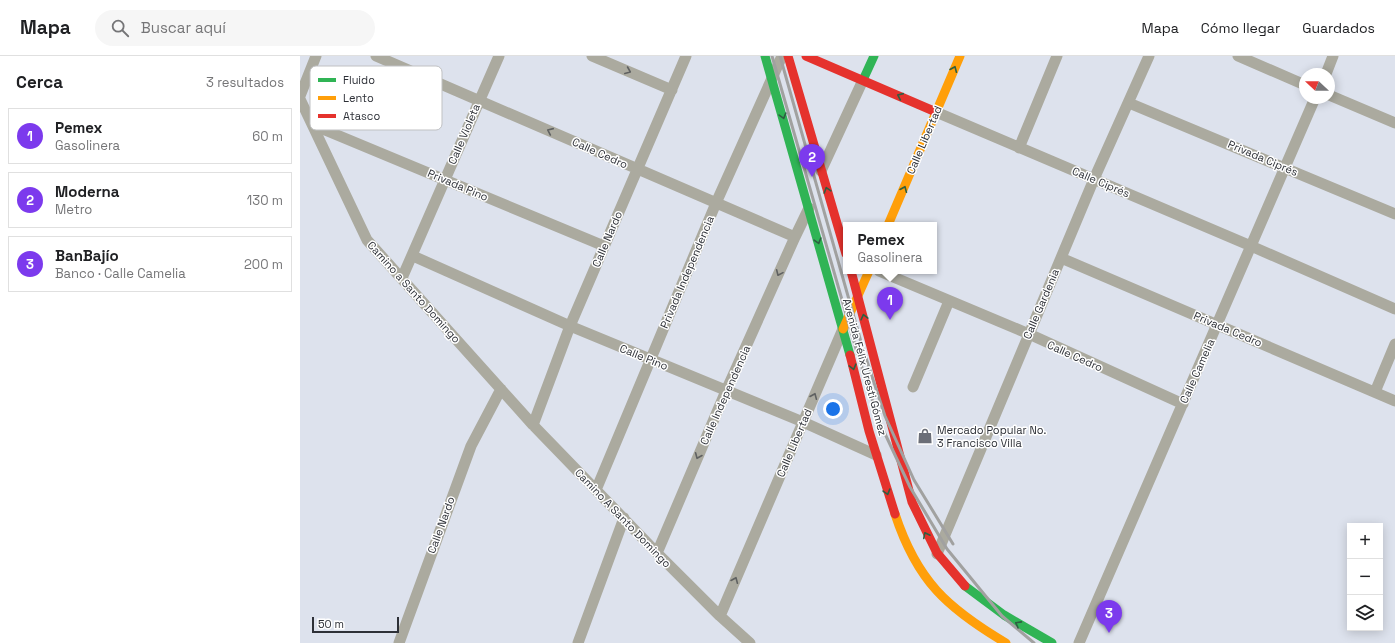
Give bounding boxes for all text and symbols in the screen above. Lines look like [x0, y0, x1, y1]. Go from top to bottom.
search box [95, 10, 375, 46]
text: Mapa [20, 15, 71, 40]
icon: search [109, 17, 131, 39]
text: Buscar aquí [141, 18, 226, 37]
text: Mapa [1142, 19, 1179, 37]
text: Cómo llegar [1201, 19, 1280, 37]
text: Guardados [1302, 19, 1375, 37]
legend [310, 66, 442, 130]
one-way arrow [949, 66, 957, 74]
one-way arrow [624, 67, 631, 75]
north arrow [1299, 68, 1335, 104]
text: Cerca [16, 71, 63, 93]
text: Fluido [343, 73, 375, 87]
text: 3 resultados [206, 74, 284, 91]
text: Lento [343, 91, 374, 105]
one-way arrow [897, 93, 904, 101]
street label: Calle Violeta [445, 101, 483, 166]
street label: Calle Libertad [903, 104, 945, 176]
text: Atasco [343, 109, 380, 123]
one-way arrow [778, 113, 787, 120]
text: Pemex [55, 118, 102, 137]
text: 1 [27, 128, 33, 145]
text: 60 m [252, 128, 283, 145]
one-way arrow [547, 128, 555, 136]
street label: Calle Cedro [570, 134, 630, 172]
text: Gasolinera [55, 137, 120, 154]
street label: Privada Ciprés [1226, 137, 1300, 179]
pin: 2 [799, 144, 825, 177]
street label: Calle Ciprés [1070, 164, 1132, 200]
street label: Privada Pino [426, 166, 491, 204]
text: Moderna [55, 182, 120, 201]
one-way arrow [899, 186, 907, 193]
one-way arrow [823, 187, 832, 194]
text: 2 [26, 192, 34, 209]
text: 130 m [247, 192, 283, 209]
text: Metro [55, 201, 92, 218]
street label: Calle Nardo [589, 209, 625, 269]
street label: Privada Independencia [657, 213, 717, 330]
popup [843, 222, 937, 274]
text: Pemex [857, 230, 905, 249]
street label: Camino a Santo Domingo [365, 238, 464, 346]
one-way arrow [813, 238, 822, 245]
text: BanBajío [55, 246, 119, 265]
text: Gasolinera [857, 249, 923, 266]
text: 3 [26, 256, 34, 273]
text: 200 m [244, 256, 283, 273]
text: Banco · Calle Camelia [55, 265, 186, 282]
street label: Calle Gardenia [1020, 266, 1062, 341]
one-way arrow [776, 269, 784, 276]
pin: 1 [877, 287, 903, 320]
street label: Avenida Félix Uresti Gómez [840, 297, 890, 437]
street label: Privada Cedro [1192, 308, 1265, 350]
one-way arrow [860, 313, 868, 320]
street label: Calle Camelia [1177, 336, 1218, 405]
street label: Calle Cedro [1045, 337, 1105, 375]
street label: Calle Pino [618, 341, 670, 373]
street label: Calle Independencia [697, 342, 754, 447]
one-way arrow [848, 364, 856, 370]
one-way arrow [809, 393, 817, 400]
your location [823, 399, 843, 419]
street label: Calle Libertad [773, 407, 815, 479]
place label: Mercado Popular No. 3 Francisco Villa [937, 423, 1046, 450]
shop icon: Mercado Popular No. 3 Francisco Villa [916, 427, 934, 445]
one-way arrow [695, 453, 703, 460]
street label: Camino A Santo Domingo [572, 466, 674, 571]
one-way arrow [882, 488, 891, 495]
street label: Calle Nardo [424, 494, 458, 555]
map controls [1347, 523, 1383, 631]
button: + [1347, 523, 1383, 559]
one-way arrow [924, 532, 931, 539]
button: − [1347, 559, 1383, 595]
one-way arrow [731, 577, 739, 584]
button: layers [1347, 595, 1383, 631]
pin: 3 [1096, 600, 1122, 633]
scale bar [312, 615, 399, 634]
text: 50 m [318, 617, 344, 631]
one-way arrow [1015, 622, 1022, 629]

